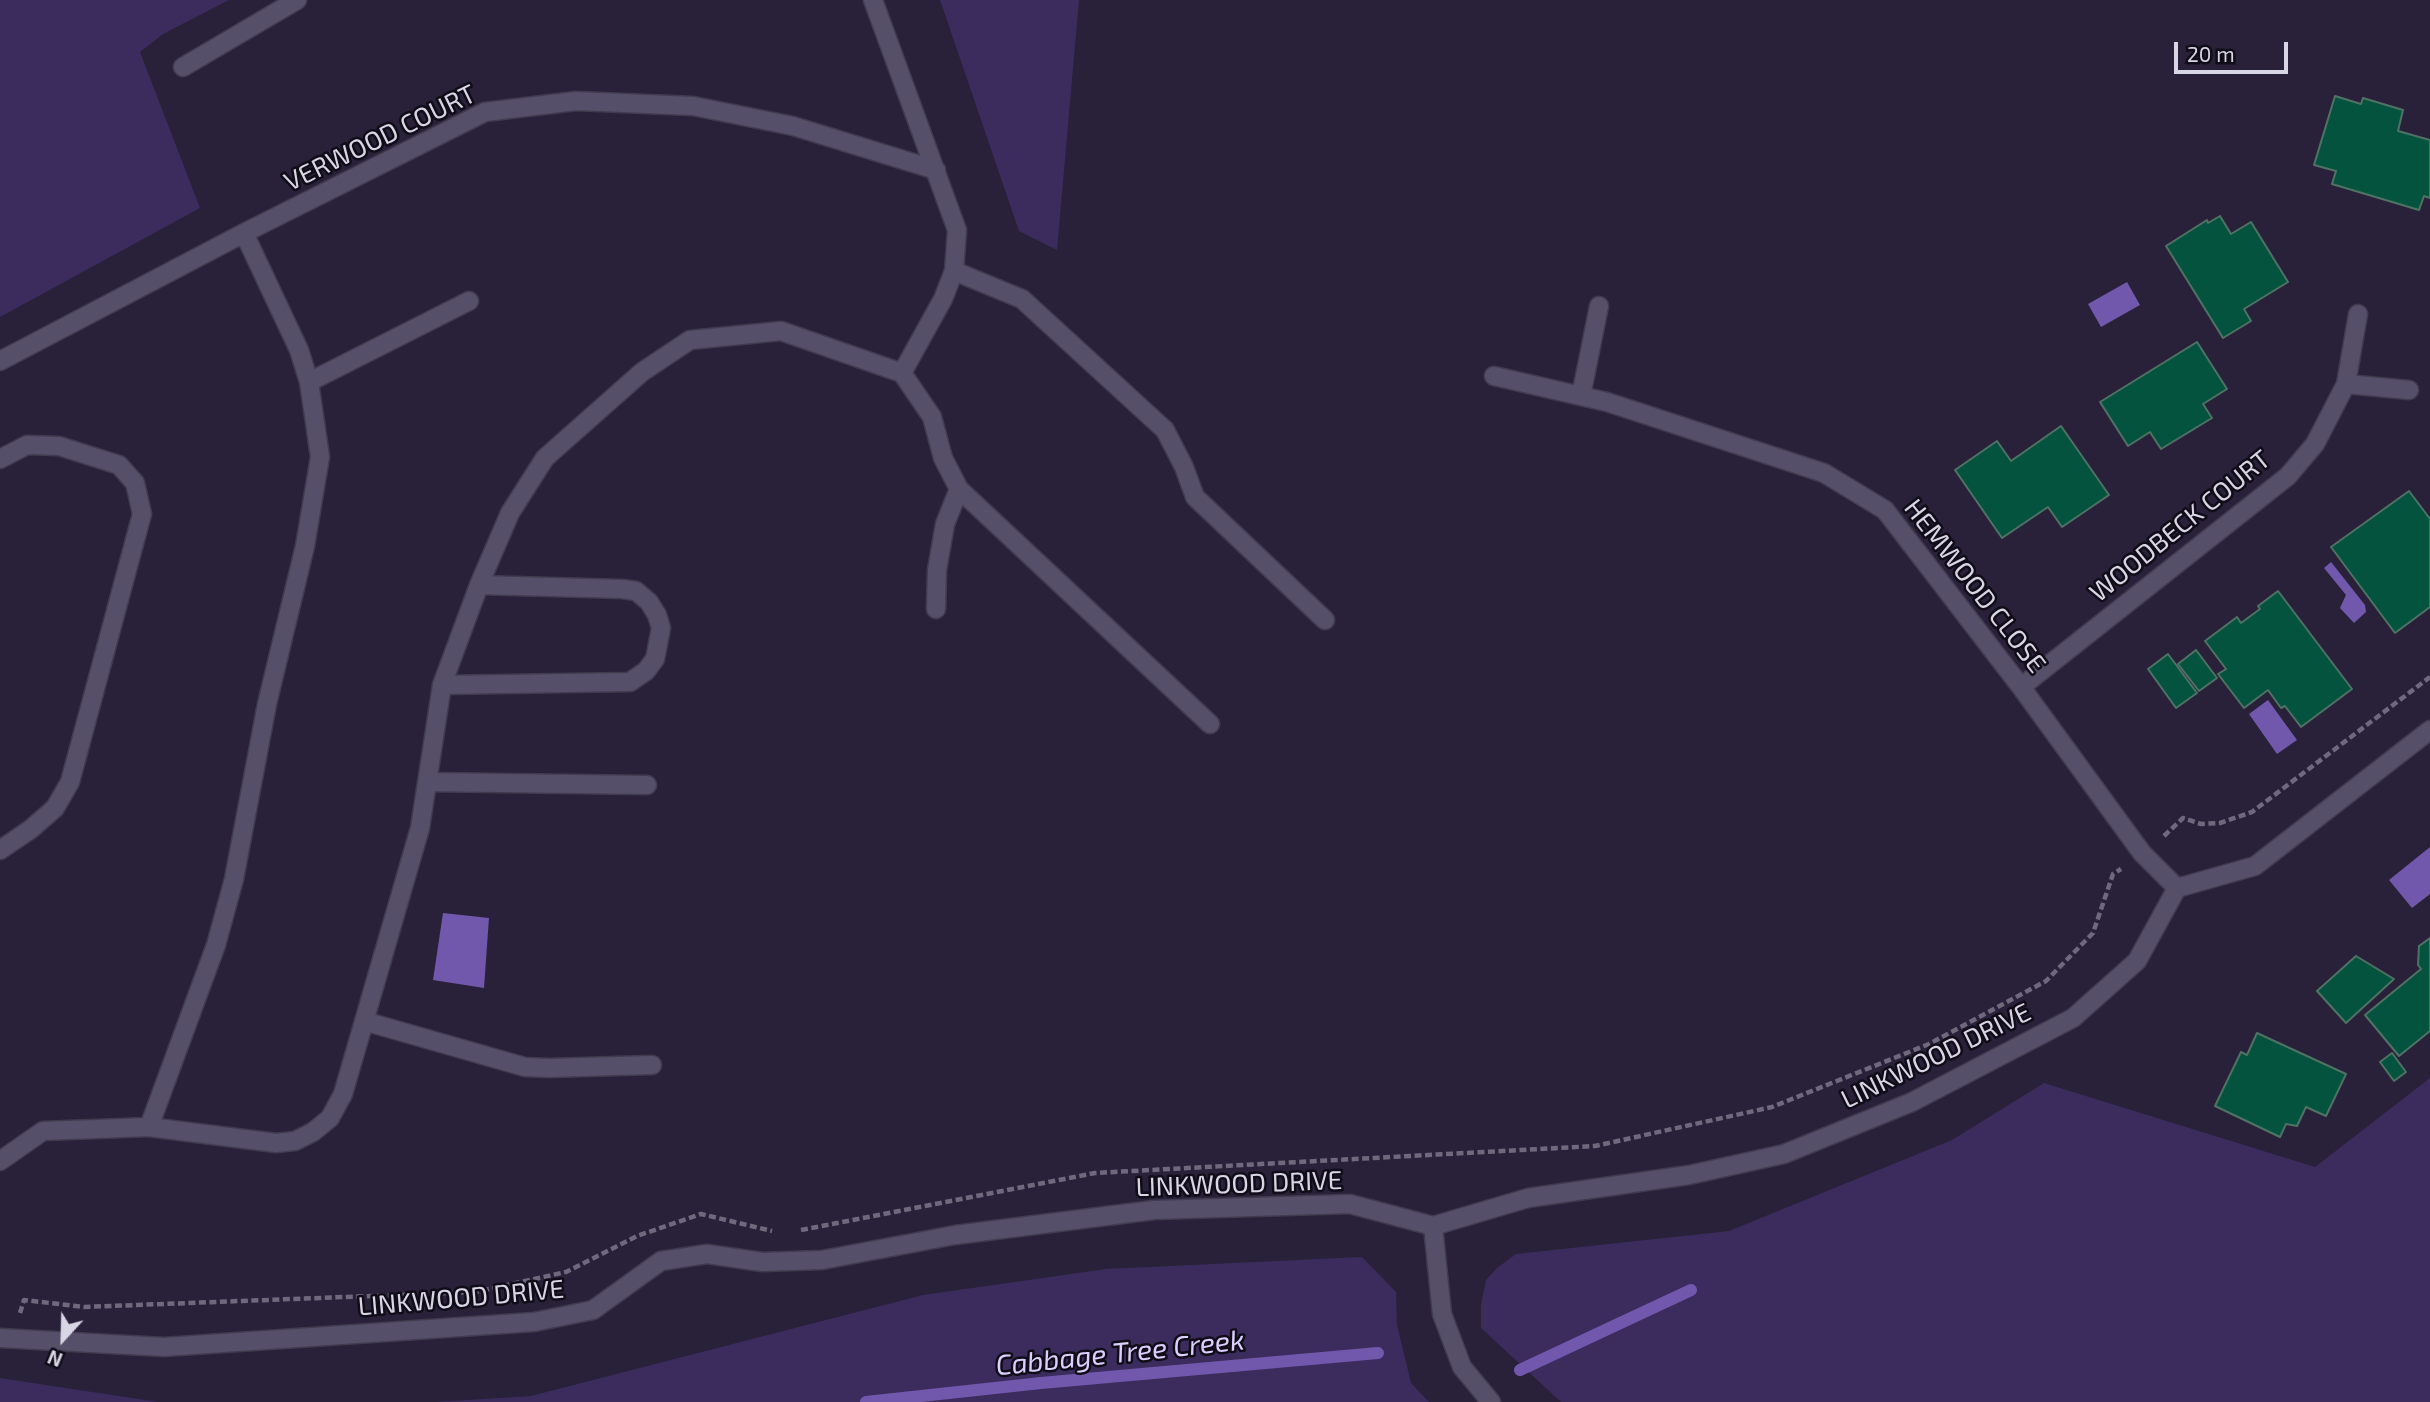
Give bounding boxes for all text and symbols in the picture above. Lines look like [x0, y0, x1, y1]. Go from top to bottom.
scale bar [2178, 28, 2292, 72]
text: 20 m [2187, 41, 2235, 66]
street label: VERWOOD COURT [279, 78, 481, 198]
street label: WOODBECK COURT [2083, 444, 2277, 608]
street label: HEMWOOD CLOSE [1898, 493, 2052, 679]
street label: LINKWOOD DRIVE [1836, 997, 2036, 1115]
street label: LINKWOOD DRIVE [1135, 1165, 1343, 1203]
street label: LINKWOOD DRIVE [357, 1273, 565, 1323]
north arrow [28, 1304, 98, 1374]
water label: Cabbage Tree Creek [994, 1323, 1246, 1383]
text: N [44, 1346, 66, 1372]

